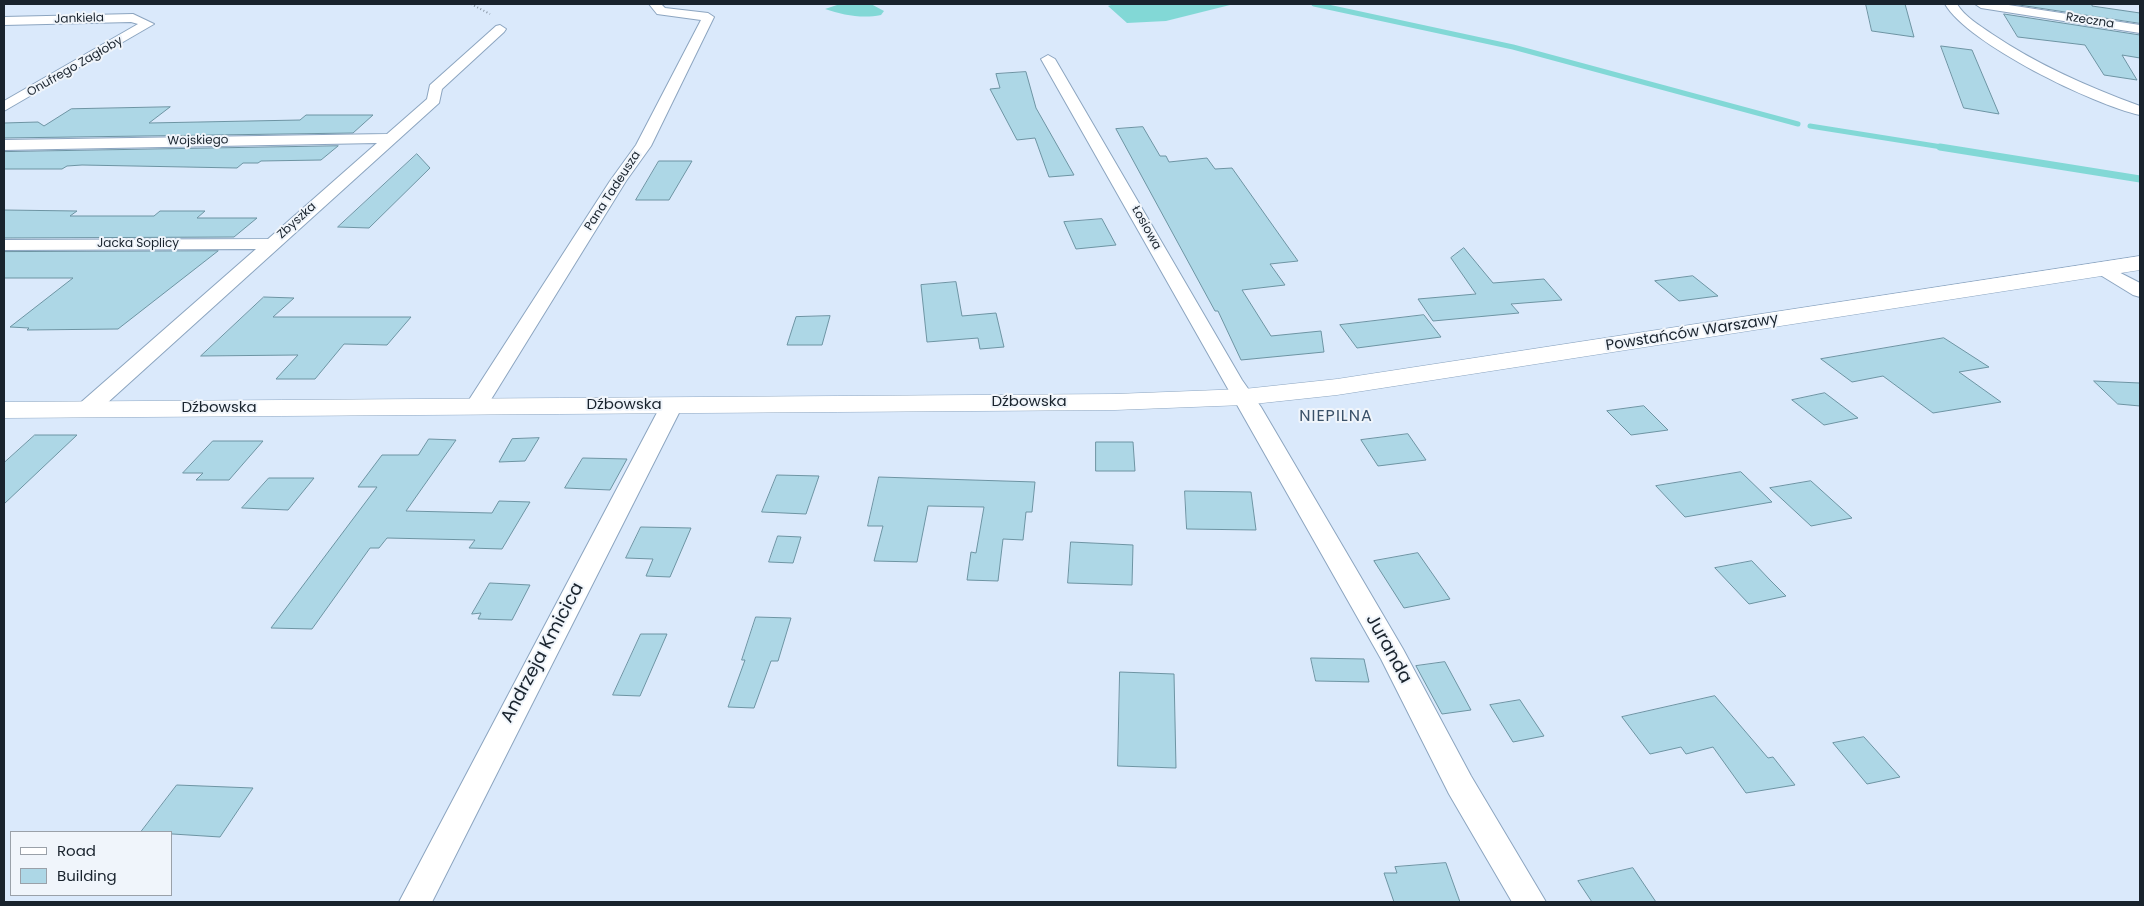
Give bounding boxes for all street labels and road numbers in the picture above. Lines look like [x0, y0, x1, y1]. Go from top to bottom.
street label: Rzeczna [2065, 10, 2115, 32]
street label: Jankiela [54, 11, 104, 27]
street label: Onufrego Zagłoby [25, 34, 125, 100]
street label: Wojskiego [167, 133, 229, 149]
street label: Pana Tadeusza [582, 149, 644, 233]
street label: Zbyszka [275, 200, 319, 242]
street label: Łosiowa [1128, 204, 1164, 252]
street label: Jacka Soplicy [97, 237, 179, 251]
street label: Powstańców Warszawy [1604, 310, 1780, 356]
street label: Dźbowska [991, 393, 1067, 411]
street label: Dźbowska [586, 396, 662, 414]
street label: Dźbowska [181, 399, 257, 417]
street label: Andrzeja Kmicica [497, 579, 589, 727]
street label: Juranda [1360, 611, 1416, 687]

